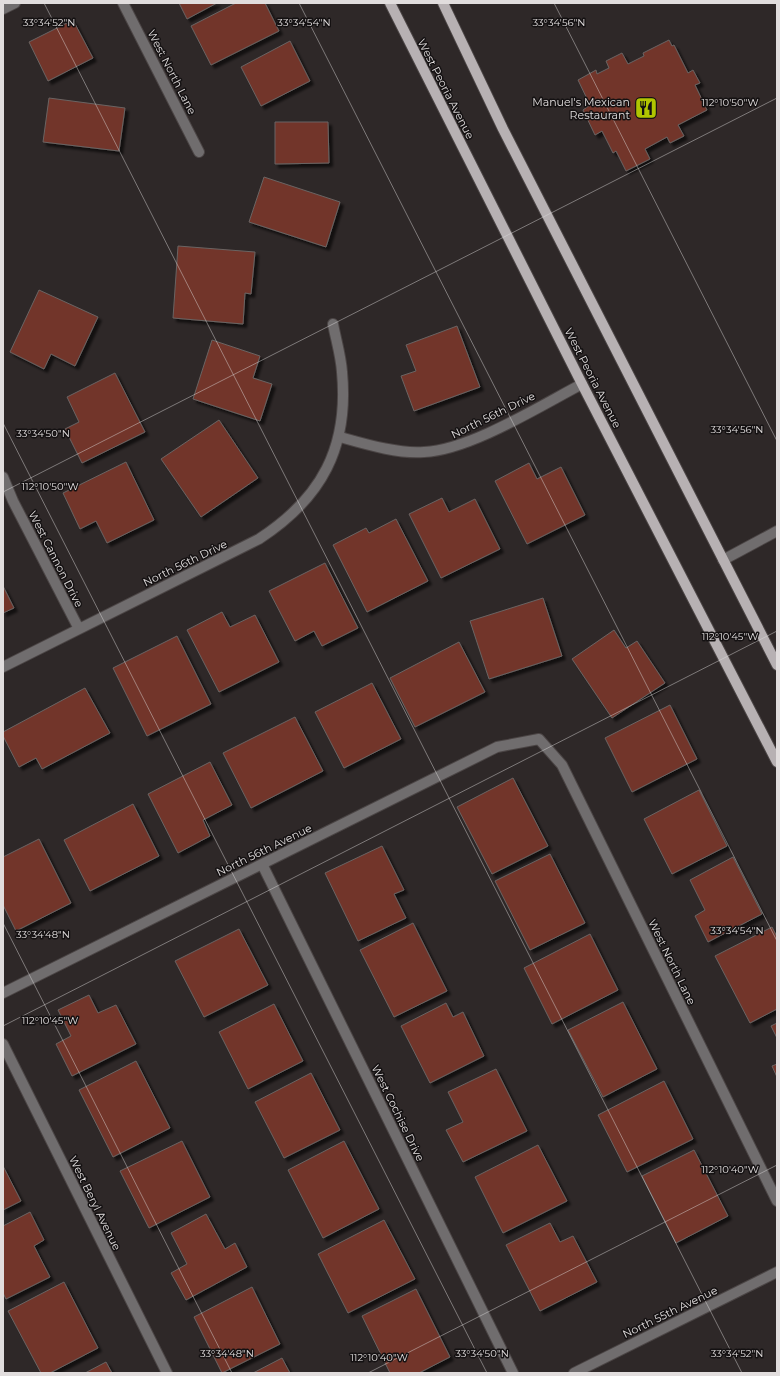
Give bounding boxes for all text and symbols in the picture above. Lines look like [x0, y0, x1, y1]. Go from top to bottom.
text: 33°34'52"N [23, 16, 75, 29]
text: 33°34'54"N [277, 16, 331, 29]
text: 33°34'56"N [532, 16, 586, 29]
street label: West North Lane [145, 27, 200, 117]
street label: West Peoria Avenue [415, 37, 477, 142]
place label: Manuel's Mexican Restaurant [532, 95, 631, 122]
restaurant icon: Manuel's Mexican Restaurant [633, 95, 659, 121]
text: 112°10'50"W [701, 96, 759, 109]
street label: West Peoria Avenue [562, 326, 624, 431]
street label: North 56th Drive [449, 388, 538, 441]
text: 33°34'56"N [710, 423, 764, 436]
text: 33°34'50"N [16, 427, 70, 440]
text: 112°10'50"W [21, 480, 79, 493]
street label: West Cannon Drive [26, 509, 86, 610]
street label: North 56th Drive [141, 536, 230, 589]
text: 112°10'45"W [702, 630, 758, 643]
street label: North 56th Avenue [214, 821, 314, 879]
street label: West North Lane [645, 917, 699, 1007]
text: 33°34'54"N [710, 924, 764, 937]
text: 33°34'48"N [16, 928, 70, 941]
text: 112°10'45"W [22, 1014, 78, 1027]
street label: West Cochise Drive [369, 1062, 428, 1164]
street label: West Beryl Avenue [66, 1153, 124, 1253]
text: 112°10'40"W [701, 1163, 759, 1176]
street label: North 55th Avenue [620, 1283, 720, 1341]
text: 33°34'48"N [200, 1347, 254, 1360]
text: 33°34'50"N [455, 1347, 509, 1360]
text: 33°34'52"N [711, 1347, 763, 1360]
text: 112°10'40"W [350, 1351, 408, 1364]

